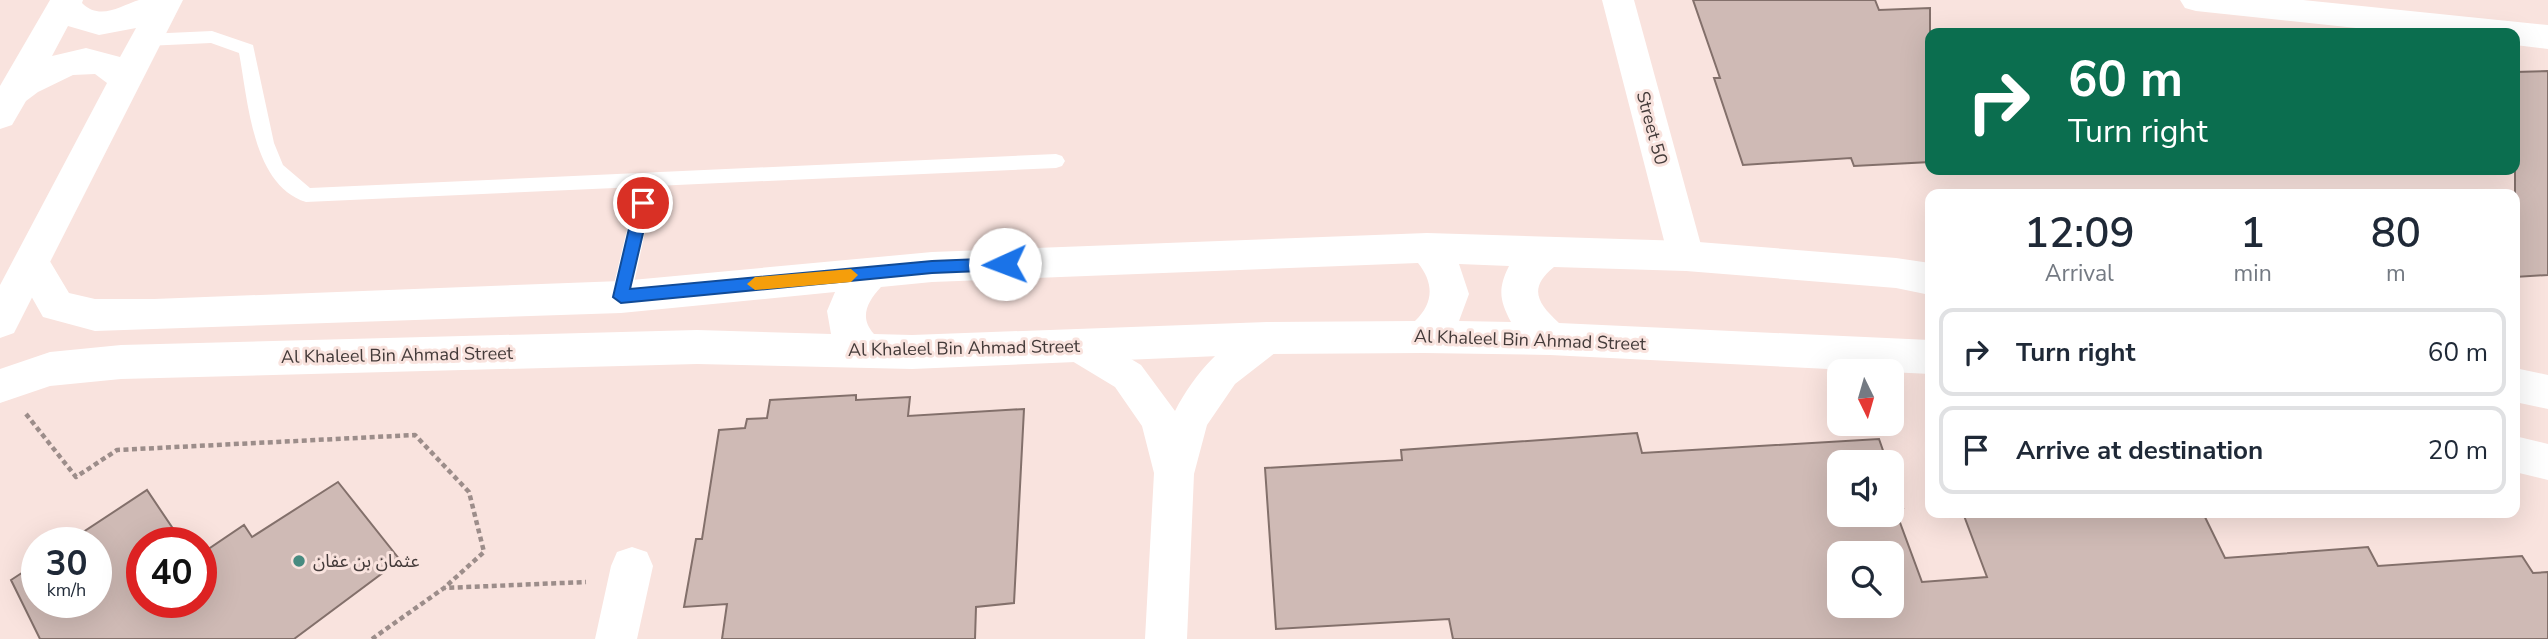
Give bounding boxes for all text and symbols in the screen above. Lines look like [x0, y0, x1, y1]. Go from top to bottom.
text: 60 m [2068, 46, 2183, 113]
icon: right [1953, 56, 2044, 147]
street label: Street 50 [1631, 89, 1673, 167]
text: Turn right [2068, 110, 2208, 153]
pin [613, 173, 673, 233]
icon: arrive [624, 184, 662, 222]
text: 12:09 [2024, 205, 2135, 262]
text: 1 [2240, 205, 2265, 262]
text: 80 [2371, 205, 2421, 262]
position arrow [968, 227, 1042, 301]
text: Arrival [2045, 258, 2114, 289]
text: min [2234, 258, 2272, 289]
text: m [2386, 258, 2406, 289]
street label: Al Khaleel Bin Ahmad Street [1414, 324, 1647, 356]
icon: right [1957, 333, 1995, 371]
street label: Al Khaleel Bin Ahmad Street [848, 334, 1081, 362]
text: Turn right [2016, 335, 2135, 370]
text: 60 m [2428, 335, 2488, 370]
street label: Al Khaleel Bin Ahmad Street [281, 341, 514, 369]
north arrow [1827, 359, 1904, 436]
map controls [1827, 359, 1904, 618]
icon: arrive [1957, 431, 1995, 469]
text: Arrive at destination [2016, 433, 2263, 468]
text: 20 m [2428, 433, 2488, 468]
button: sound [1827, 450, 1904, 527]
speed limit sign: 40 [126, 527, 217, 618]
text: 30 [45, 540, 88, 587]
button: search [1827, 541, 1904, 618]
place label: عثمان بن عفان [313, 549, 420, 573]
marker: عثمان بن عفان [291, 553, 307, 569]
text: km/h [47, 578, 86, 602]

